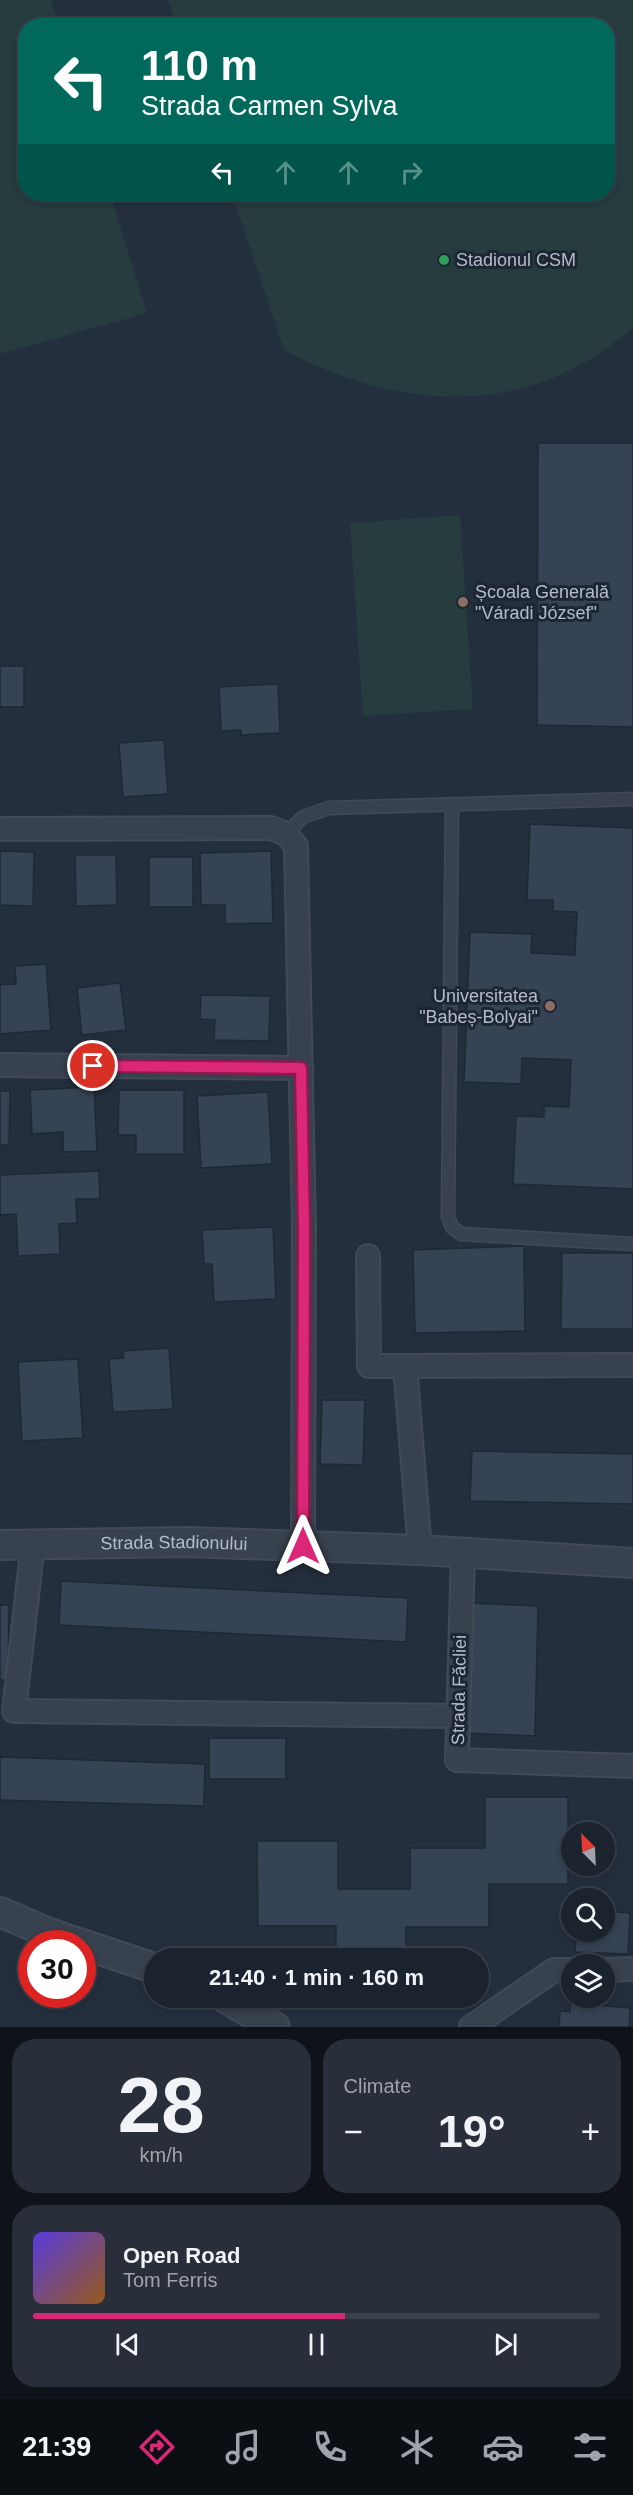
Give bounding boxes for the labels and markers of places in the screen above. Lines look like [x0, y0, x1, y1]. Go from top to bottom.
place label: Stadionul CSM [456, 250, 576, 270]
marker: Stadionul CSM [437, 253, 451, 267]
place label: Școala Generală "Váradi József" [475, 582, 610, 623]
marker: Școala Generală "Váradi József" [456, 595, 470, 609]
place label: Universitatea "Babeș-Bolyai" [419, 986, 539, 1027]
marker: Universitatea "Babeș-Bolyai" [543, 999, 557, 1013]
pin [67, 1040, 118, 1091]

